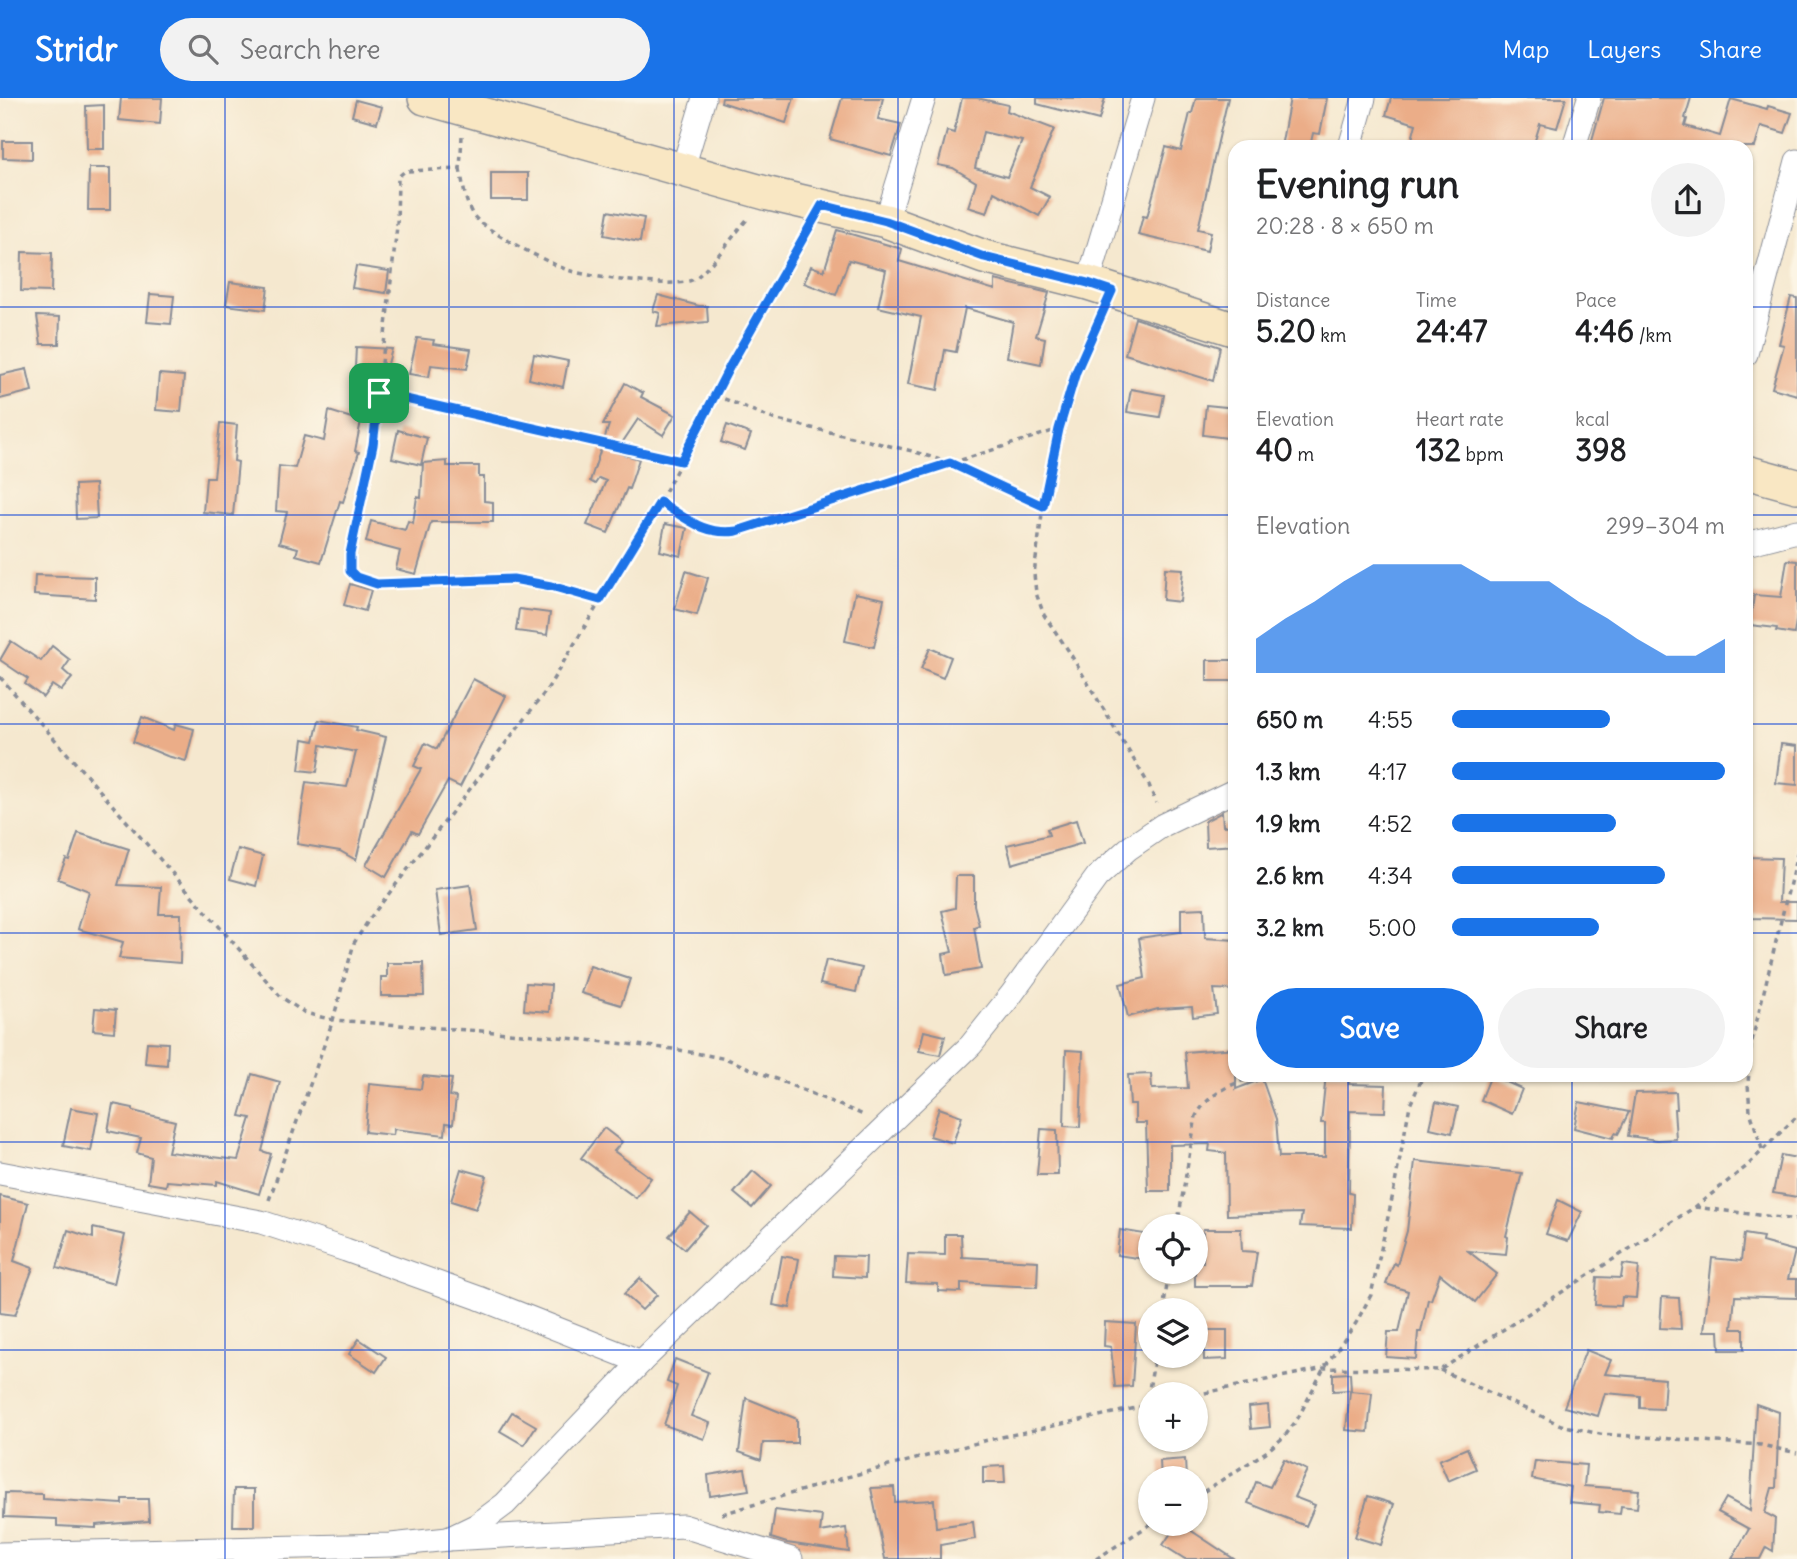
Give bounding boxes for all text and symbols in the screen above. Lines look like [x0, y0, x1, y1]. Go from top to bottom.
search box [160, 18, 650, 81]
text: Stridr [35, 28, 118, 70]
icon: search [184, 30, 222, 68]
text: Search here [240, 33, 381, 66]
text: Map [1503, 34, 1549, 64]
text: Layers [1587, 34, 1661, 64]
text: Share [1699, 34, 1762, 64]
text: Evening run [1256, 161, 1459, 208]
button: share [1651, 163, 1725, 237]
text: 20:28 · 8 × 650 m [1256, 211, 1434, 240]
text: Distance [1256, 288, 1330, 312]
text: Time [1416, 288, 1457, 312]
text: Pace [1575, 288, 1617, 312]
text: 5.20 [1256, 312, 1316, 350]
text: 24:47 [1416, 312, 1487, 350]
text: 4:46 [1575, 312, 1634, 350]
text: km [1316, 323, 1347, 347]
text: /km [1634, 323, 1672, 347]
pin [349, 363, 409, 423]
icon: arrive [360, 374, 398, 412]
text: Elevation [1256, 407, 1334, 431]
text: Heart rate [1416, 407, 1504, 431]
text: kcal [1575, 407, 1610, 431]
text: 40 [1256, 431, 1293, 469]
text: 132 [1416, 431, 1461, 469]
text: 398 [1575, 431, 1627, 469]
text: m [1293, 442, 1314, 466]
text: bpm [1461, 442, 1504, 466]
text: Elevation [1256, 511, 1350, 540]
text: 299–304 m [1606, 511, 1725, 540]
text: 650 m [1256, 705, 1323, 734]
text: 4:55 [1368, 705, 1413, 734]
text: 1.3 km [1256, 757, 1320, 786]
text: 4:17 [1368, 757, 1407, 786]
text: 1.9 km [1256, 809, 1321, 838]
text: 4:52 [1368, 809, 1412, 838]
text: 2.6 km [1256, 861, 1324, 890]
text: 4:34 [1368, 861, 1413, 890]
text: 3.2 km [1256, 913, 1324, 942]
text: 5:00 [1368, 913, 1417, 942]
button: Save [1256, 988, 1484, 1068]
button: Share [1498, 988, 1725, 1068]
map controls [1138, 1214, 1208, 1536]
button: locate [1138, 1214, 1208, 1284]
button: layers [1138, 1298, 1208, 1368]
button: + [1138, 1382, 1208, 1452]
button: − [1138, 1466, 1208, 1536]

